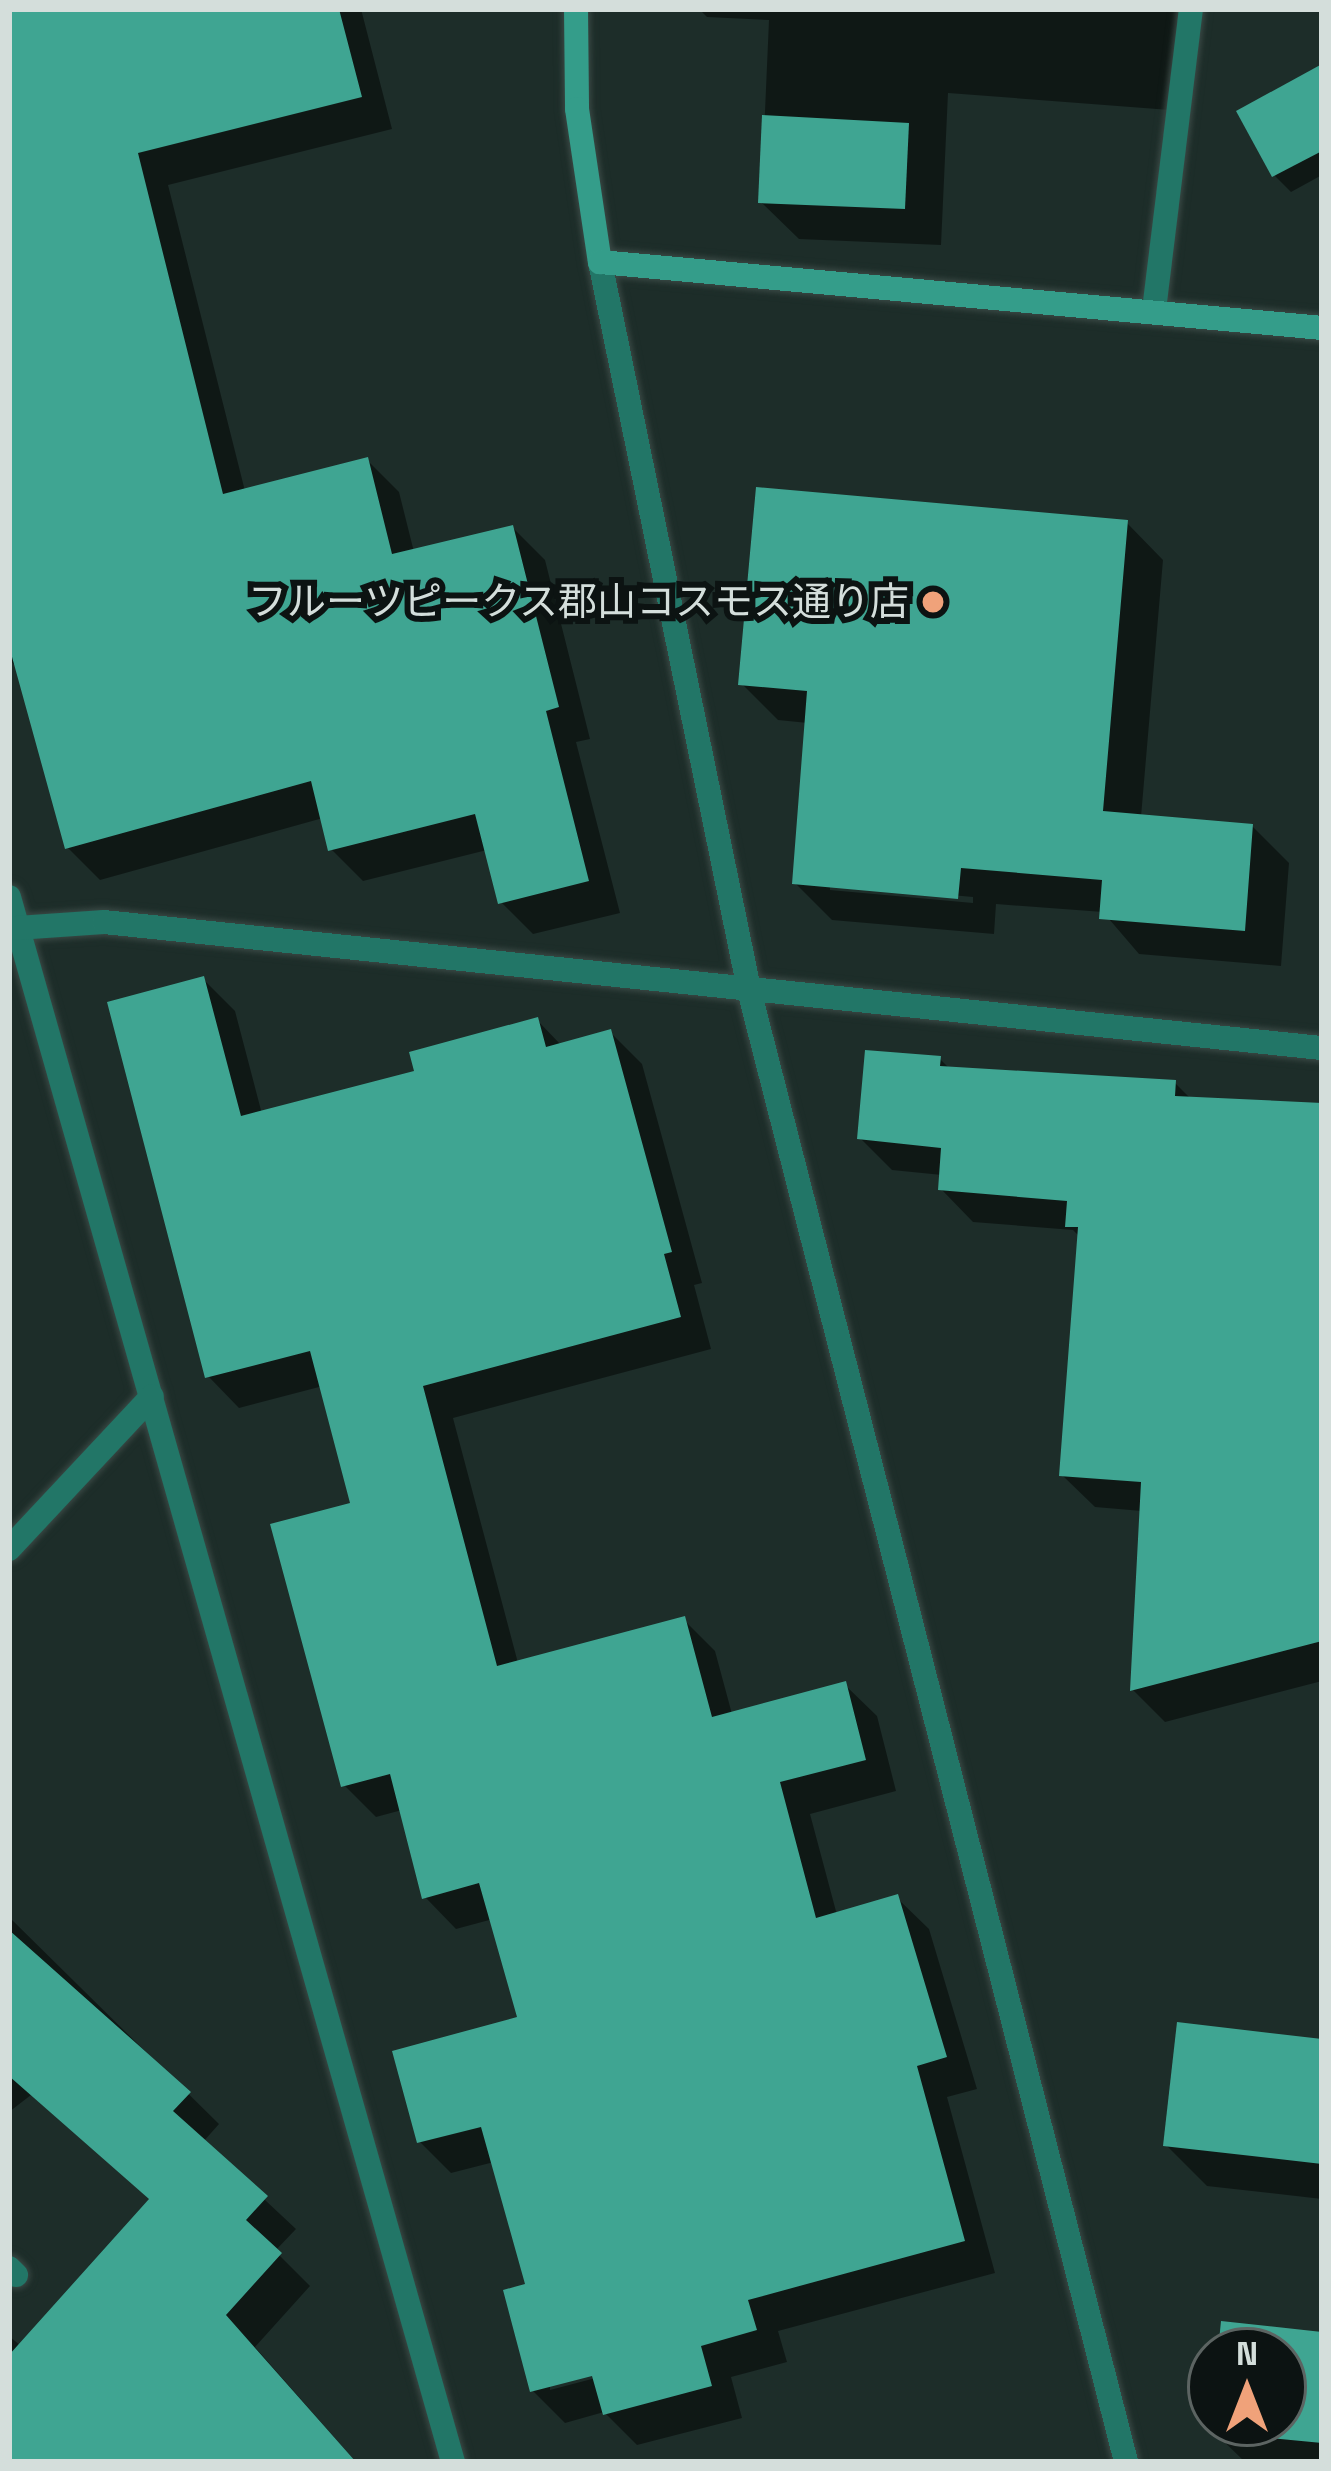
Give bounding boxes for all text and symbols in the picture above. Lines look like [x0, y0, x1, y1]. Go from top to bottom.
place label: フルーツピークス郡山コスモス通り店 [246, 579, 909, 625]
marker: フルーツピークス郡山コスモス通り店 [920, 589, 946, 615]
north arrow [1187, 2327, 1307, 2447]
text: N [1236, 2333, 1258, 2375]

